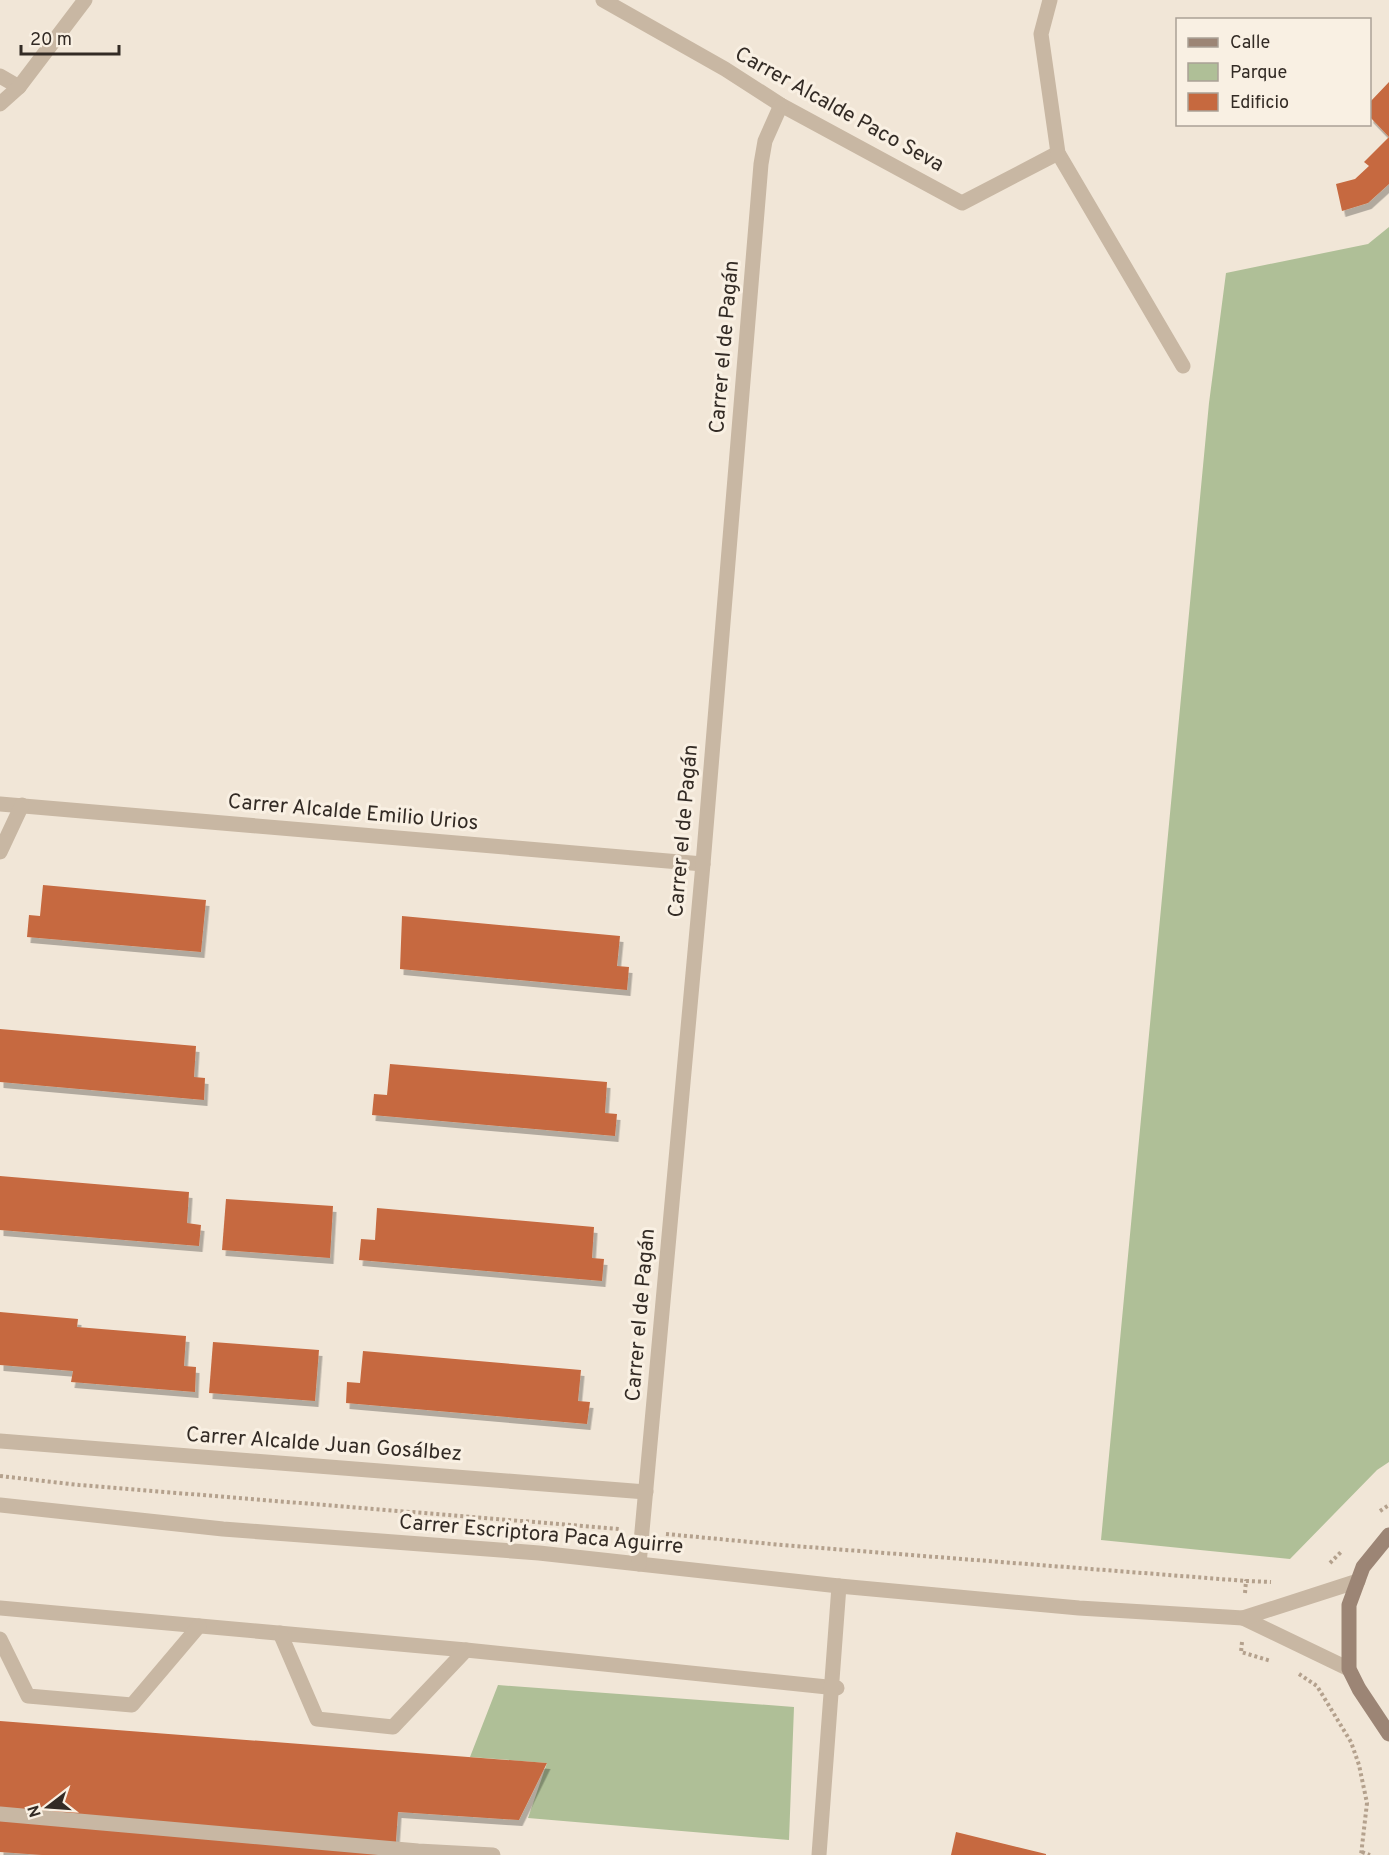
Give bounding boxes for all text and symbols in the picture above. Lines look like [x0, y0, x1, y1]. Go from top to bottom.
scale bar [21, 18, 118, 56]
legend [1176, 18, 1371, 126]
text: 20 m [30, 29, 72, 52]
text: Calle [1230, 32, 1270, 55]
street label: Carrer Alcalde Paco Seva [730, 41, 948, 179]
text: Parque [1230, 62, 1287, 85]
text: Edificio [1230, 92, 1289, 115]
street label: Carrer el de Pagán [704, 259, 746, 435]
street label: Carrer el de Pagán [663, 743, 705, 919]
street label: Carrer Alcalde Emilio Urios [227, 789, 479, 837]
street label: Carrer el de Pagán [620, 1227, 662, 1403]
street label: Carrer Alcalde Juan Gosálbez [185, 1422, 463, 1468]
street label: Carrer Escriptora Paca Aguirre [398, 1509, 684, 1561]
north arrow [18, 1777, 78, 1837]
text: N [24, 1802, 47, 1819]

